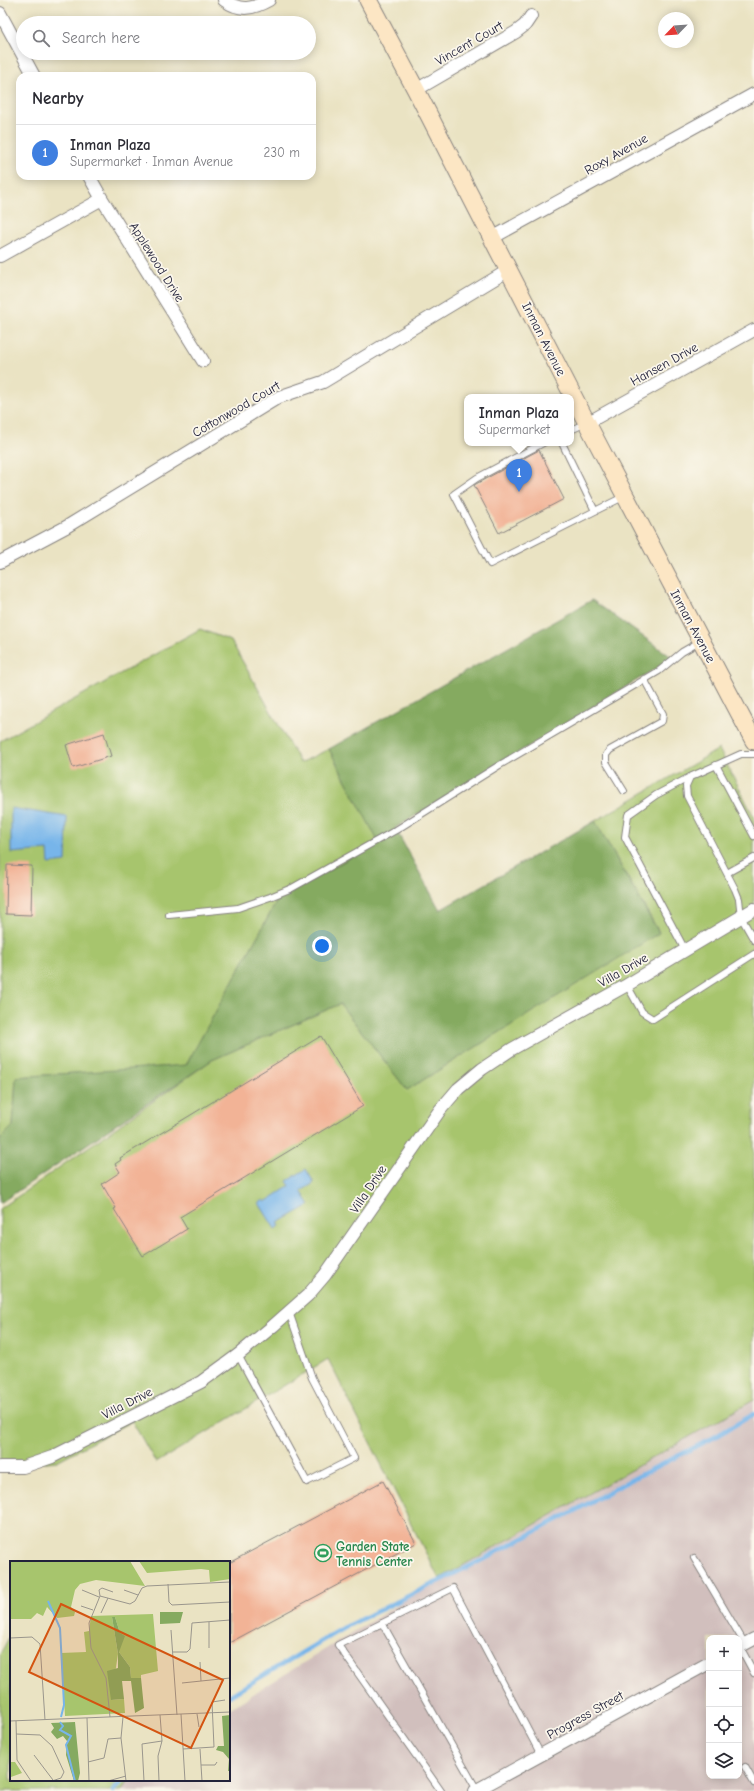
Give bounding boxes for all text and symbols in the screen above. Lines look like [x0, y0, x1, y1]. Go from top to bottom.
north arrow [658, 12, 694, 48]
search box [16, 16, 316, 60]
street label: Vincent Court [433, 17, 507, 68]
icon: search [30, 27, 52, 49]
text: Search here [62, 29, 140, 47]
text: Nearby [32, 89, 83, 108]
street label: Roxy Avenue [582, 130, 651, 178]
text: Inman Plaza [70, 136, 151, 154]
text: 1 [42, 145, 48, 160]
text: 230 m [264, 145, 300, 160]
text: Supermarket · Inman Avenue [70, 154, 233, 169]
street label: Applewood Drive [126, 219, 188, 305]
street label: Inman Avenue [519, 300, 569, 379]
street label: Hansen Drive [628, 339, 701, 389]
street label: Cottonwood Court [189, 377, 284, 440]
popup [464, 394, 574, 446]
text: Inman Plaza [479, 404, 559, 422]
text: Supermarket [479, 422, 550, 437]
pin: 1 [506, 459, 532, 492]
street label: Inman Avenue [667, 587, 719, 666]
your location [312, 936, 332, 956]
street label: Villa Drive [596, 950, 651, 990]
street label: Villa Drive [347, 1162, 390, 1216]
street label: Villa Drive [99, 1384, 155, 1422]
place label: Garden State Tennis Center [336, 1539, 413, 1569]
sports icon: Garden State Tennis Center [313, 1543, 333, 1563]
inset map [10, 1561, 230, 1781]
map controls [706, 1635, 742, 1779]
button: + [706, 1635, 742, 1671]
button: − [706, 1671, 742, 1707]
street label: Progress Street [544, 1687, 627, 1742]
button: locate [706, 1707, 742, 1743]
button: layers [706, 1743, 742, 1779]

